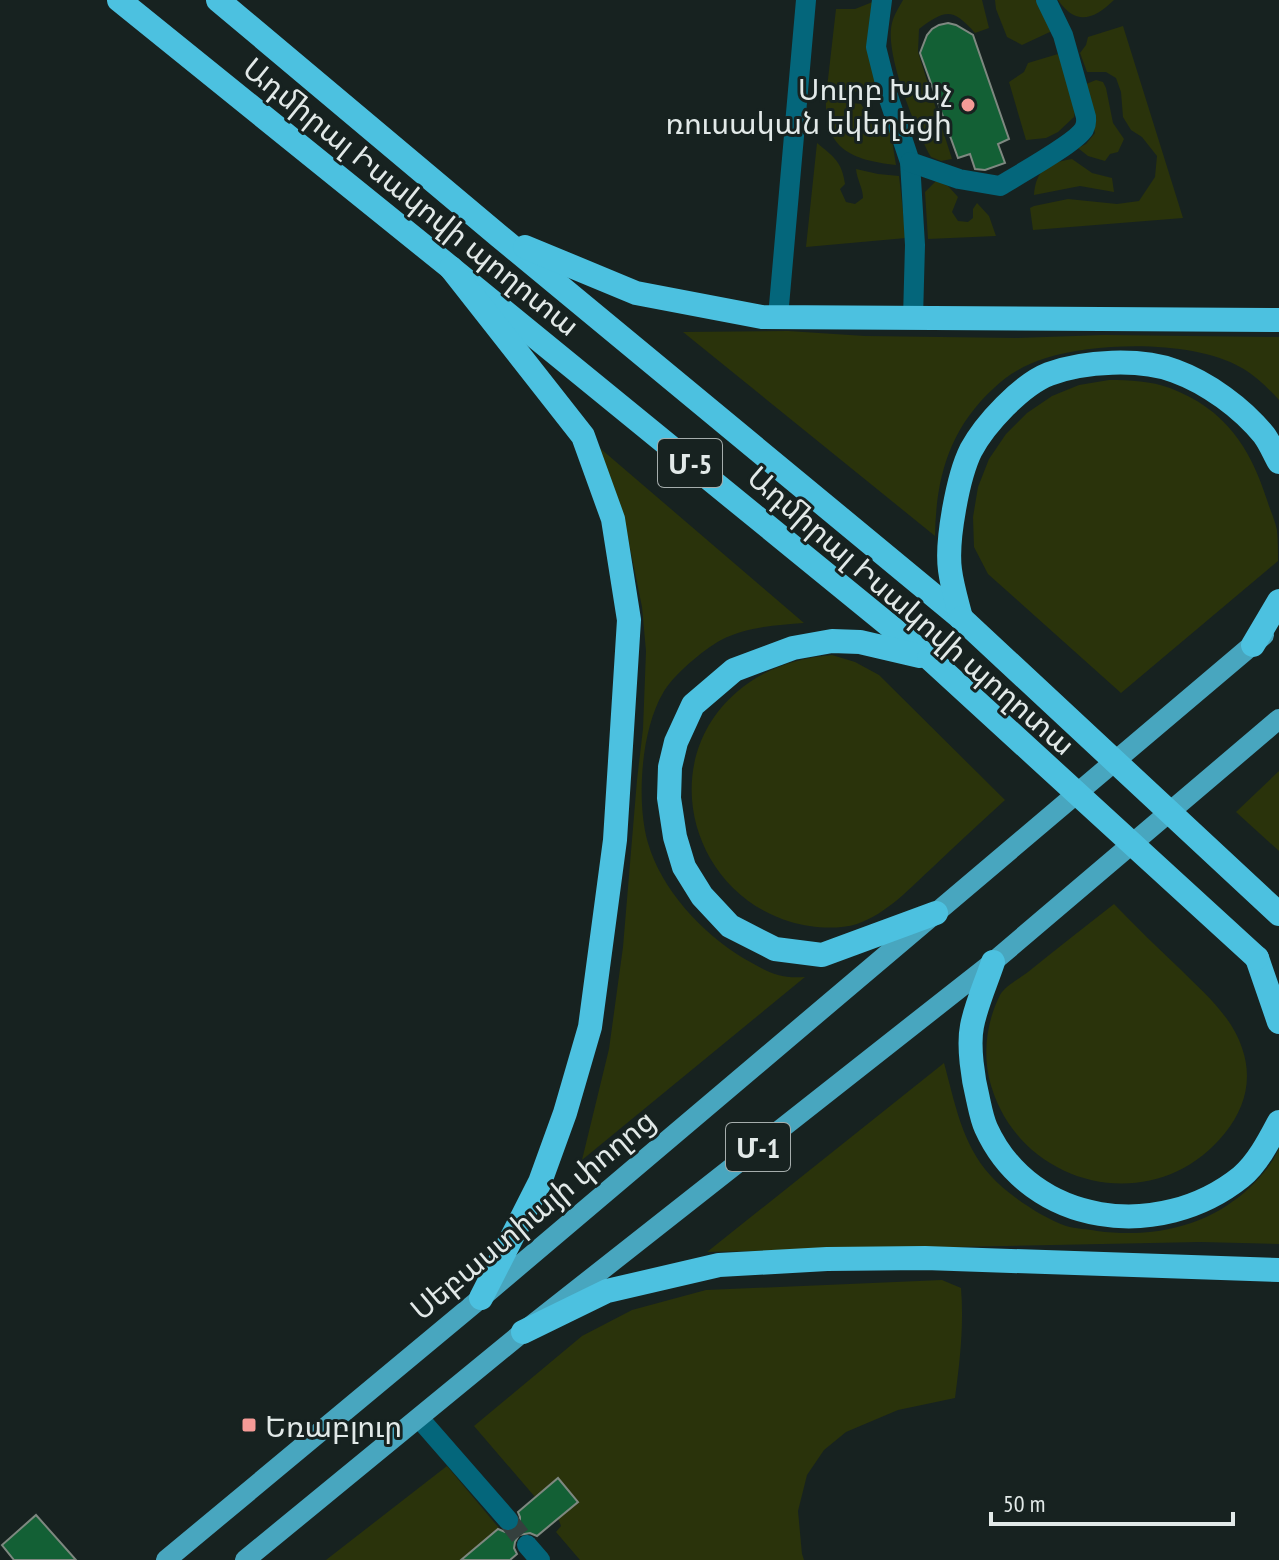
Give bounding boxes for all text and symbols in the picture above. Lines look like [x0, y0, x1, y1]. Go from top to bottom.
street label: Ադմիրալ Իսակովի պողոտա [236, 48, 588, 344]
place label: Սուրբ Խաչ ռուսական եկեղեցի [665, 69, 952, 142]
marker: Սուրբ Խաչ ռուսական եկեղեցի [959, 96, 977, 114]
road number: Մ-5 [658, 439, 722, 487]
street label: Ադմիրալ Իսակովի պողոտա [740, 457, 1084, 763]
street label: Սեբաստիայի փողոց [402, 1100, 662, 1328]
road number: Մ-1 [726, 1123, 790, 1171]
place label: Եռաբլուր [265, 1406, 402, 1445]
marker: Եռաբլուր [240, 1416, 258, 1434]
scale bar [991, 1476, 1233, 1526]
text: 50 m [1003, 1488, 1045, 1519]

